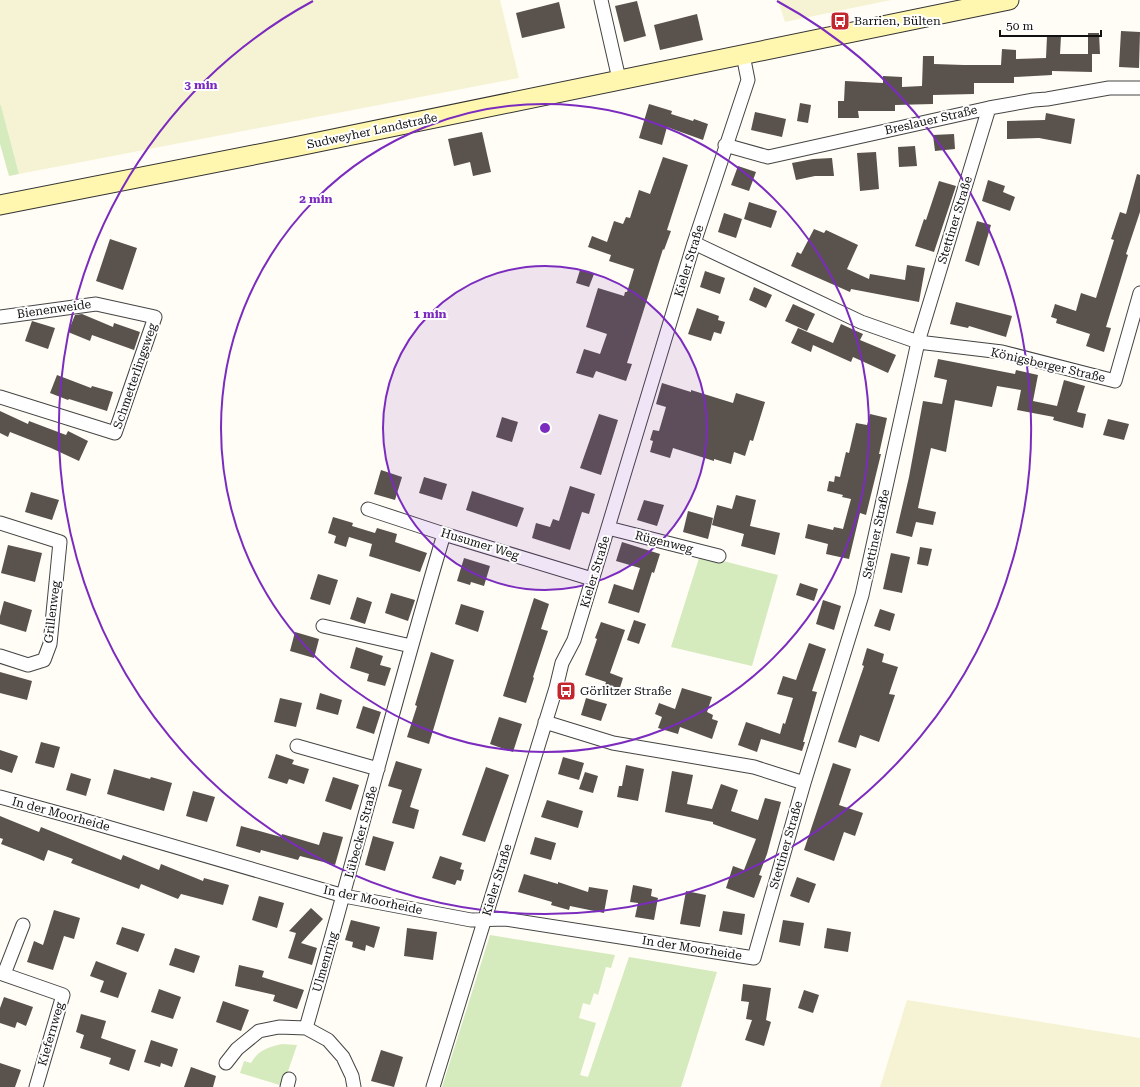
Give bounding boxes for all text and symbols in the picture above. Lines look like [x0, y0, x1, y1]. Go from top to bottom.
bus stop icon: Barrien, Bülten [829, 10, 851, 32]
scale bar [1000, 12, 1101, 38]
place label: Barrien, Bülten [854, 14, 941, 28]
text: 50 m [1006, 19, 1033, 33]
text: 3 min [184, 78, 218, 92]
street label: Breslauer Straße [883, 102, 979, 137]
street label: Sudweyher Landstraße [305, 110, 439, 152]
street label: Stettiner Straße [935, 174, 975, 265]
text: 2 min [299, 192, 333, 206]
street label: Kieler Straße [671, 223, 707, 299]
street label: Bienenweide [16, 297, 92, 321]
text: 1 min [413, 307, 447, 321]
street label: Schmetterlingsweg [110, 321, 160, 431]
street label: Königsberger Straße [989, 345, 1107, 385]
centre of rings [538, 421, 552, 435]
street label: Stettiner Straße [860, 488, 892, 580]
street label: Husumer Weg [439, 525, 521, 563]
street label: Rügenweg [634, 528, 695, 556]
street label: Kieler Straße [577, 534, 613, 610]
street label: Grillenweg [41, 580, 63, 644]
bus stop icon: Görlitzer Straße [555, 680, 577, 702]
place label: Görlitzer Straße [580, 684, 672, 698]
street label: Lübecker Straße [342, 784, 380, 880]
street label: In der Moorheide [10, 794, 112, 834]
street label: Stettiner Straße [767, 799, 805, 891]
street label: Kieler Straße [479, 842, 515, 918]
street label: In der Moorheide [322, 883, 424, 917]
street label: Ulmenring [310, 930, 340, 994]
street label: In der Moorheide [641, 933, 743, 963]
street label: Kiefernweg [35, 1000, 67, 1068]

